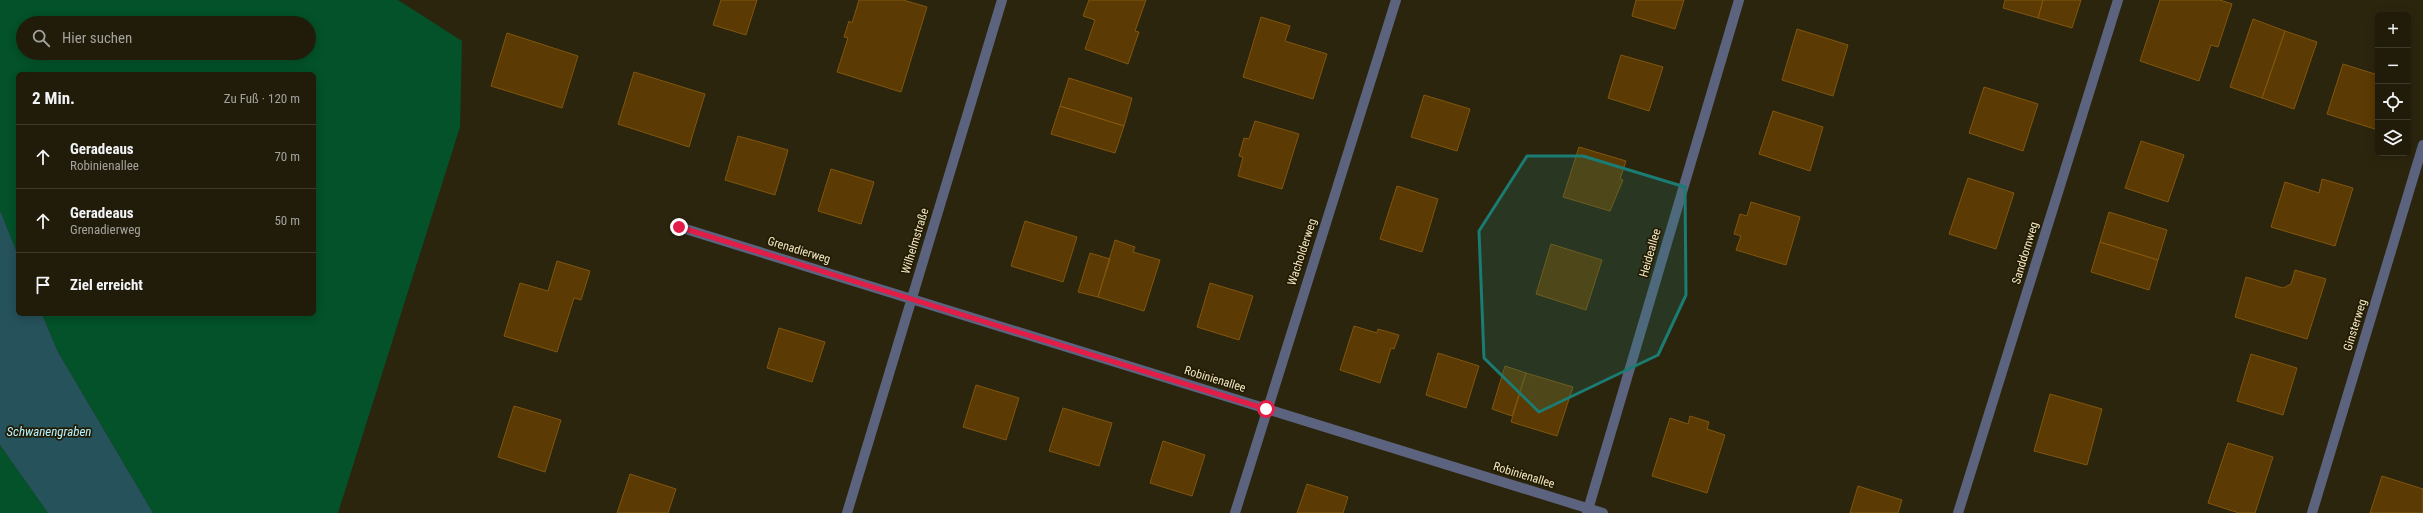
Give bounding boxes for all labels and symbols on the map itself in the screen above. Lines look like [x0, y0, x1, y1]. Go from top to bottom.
street label: Wilhelmstraße [898, 206, 932, 276]
street label: Wacholderweg [1285, 217, 1319, 287]
route end [670, 218, 688, 236]
street label: Sanddornweg [2009, 220, 2041, 286]
street label: Heideallee [1636, 227, 1664, 279]
street label: Grenadierweg [766, 234, 832, 266]
street label: Ginsterweg [2340, 297, 2370, 353]
street label: Robinienallee [1183, 363, 1248, 395]
route start [1257, 400, 1275, 418]
water label: Schwanengraben [7, 424, 91, 439]
street label: Robinienallee [1492, 459, 1557, 491]

